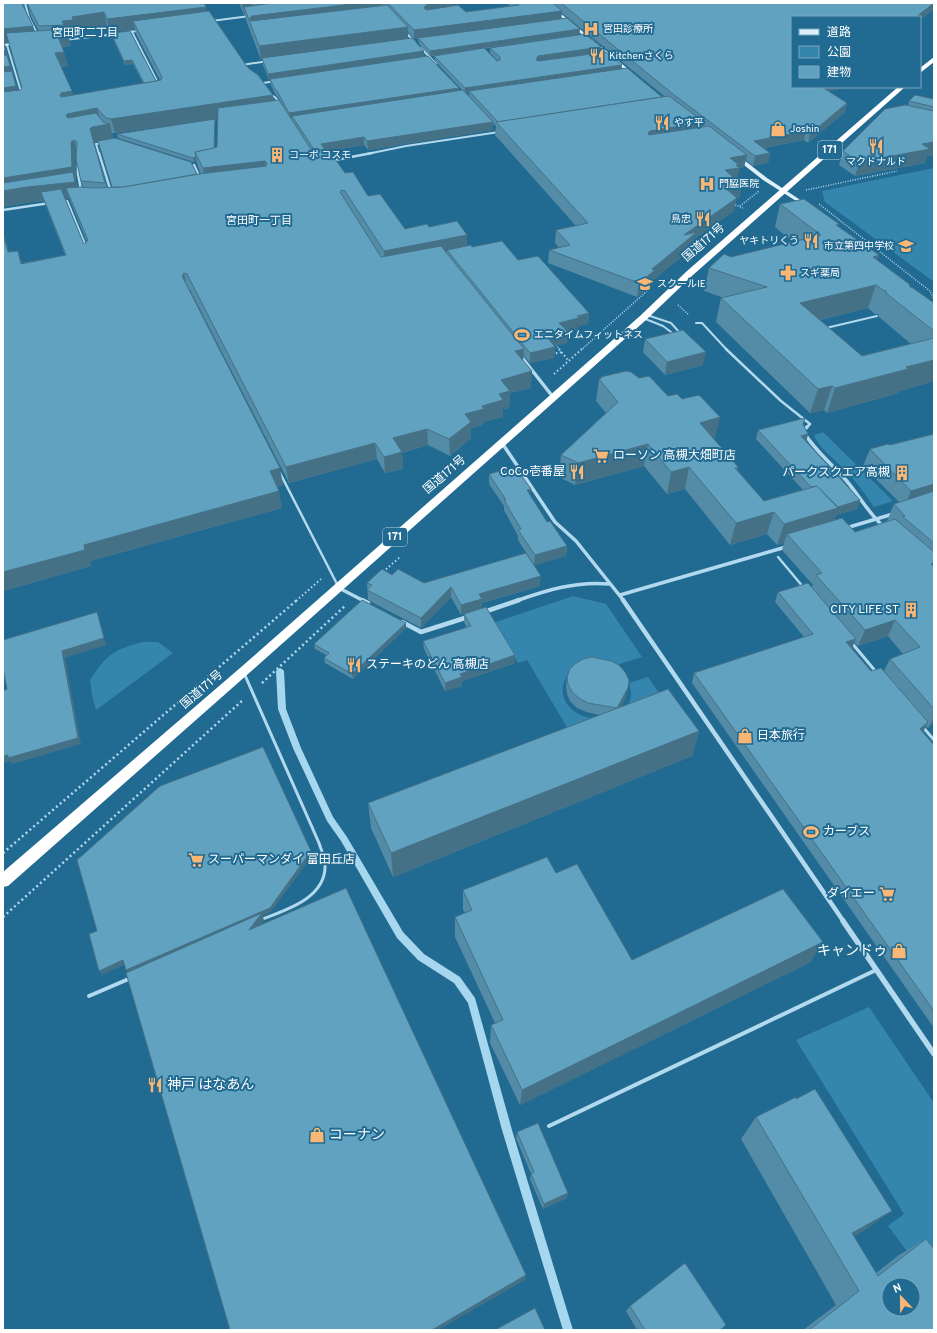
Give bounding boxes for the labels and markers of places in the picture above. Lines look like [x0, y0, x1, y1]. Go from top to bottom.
hospital icon: 宮田診療所 [582, 20, 600, 38]
place label: 宮田診療所 [603, 23, 653, 36]
restaurant icon: Kitchenさくら [588, 47, 606, 65]
place label: Kitchenさくら [609, 50, 674, 63]
restaurant icon: やす平 [653, 114, 671, 132]
place label: やす平 [674, 117, 704, 130]
shop icon: Joshin [769, 120, 787, 138]
place label: Joshin [790, 123, 819, 136]
restaurant icon: マクドナルド [867, 137, 885, 155]
building icon: コーポ コスモ [268, 146, 286, 164]
place label: コーポ コスモ [289, 149, 351, 162]
place label: マクドナルド [846, 156, 906, 169]
hospital icon: 門脇医院 [698, 175, 716, 193]
place label: 門脇医院 [719, 178, 759, 191]
restaurant icon: 鳥忠 [694, 210, 712, 228]
place label: 鳥忠 [671, 213, 691, 226]
restaurant icon: ヤキトリくう [802, 232, 820, 250]
place label: ヤキトリくう [739, 235, 799, 248]
school or university icon: 市立第四中学校 [897, 237, 915, 255]
place label: 市立第四中学校 [824, 240, 894, 253]
pharmacy icon: スギ薬局 [779, 264, 797, 282]
place label: スギ薬局 [800, 267, 840, 280]
school or university icon: スクールIE [636, 275, 654, 293]
place label: スクールIE [657, 278, 706, 291]
sports icon: エニタイムフィットネス [513, 326, 531, 344]
place label: エニタイムフィットネス [534, 329, 643, 342]
supermarket icon: ローソン 高槻大畑町店 [592, 447, 610, 465]
place label: ローソン 高槻大畑町店 [613, 448, 736, 464]
restaurant icon: CoCo壱番屋 [568, 463, 586, 481]
place label: CoCo壱番屋 [500, 464, 565, 480]
building icon: パークスクエア高槻 [893, 464, 911, 482]
place label: パークスクエア高槻 [782, 465, 890, 481]
building icon: CITY LIFE ST [902, 601, 920, 619]
place label: CITY LIFE ST [830, 602, 899, 618]
restaurant icon: ステーキのどん 高槻店 [345, 656, 363, 674]
place label: ステーキのどん 高槻店 [366, 657, 489, 673]
shop icon: 日本旅行 [736, 727, 754, 745]
place label: 日本旅行 [757, 728, 805, 744]
sports icon: カーブス [802, 823, 820, 841]
place label: カーブス [823, 824, 870, 840]
supermarket icon: スーパーマンダイ 富田丘店 [187, 851, 205, 869]
place label: スーパーマンダイ 富田丘店 [208, 852, 355, 868]
supermarket icon: ダイエー [878, 885, 896, 903]
place label: ダイエー [827, 886, 875, 902]
shop icon: キャンドゥ [890, 942, 908, 960]
place label: キャンドゥ [817, 943, 887, 960]
restaurant icon: 神戸 はなあん [146, 1076, 164, 1094]
place label: 神戸 はなあん [167, 1077, 254, 1094]
shop icon: コーナン [308, 1126, 326, 1144]
place label: コーナン [329, 1127, 385, 1144]

